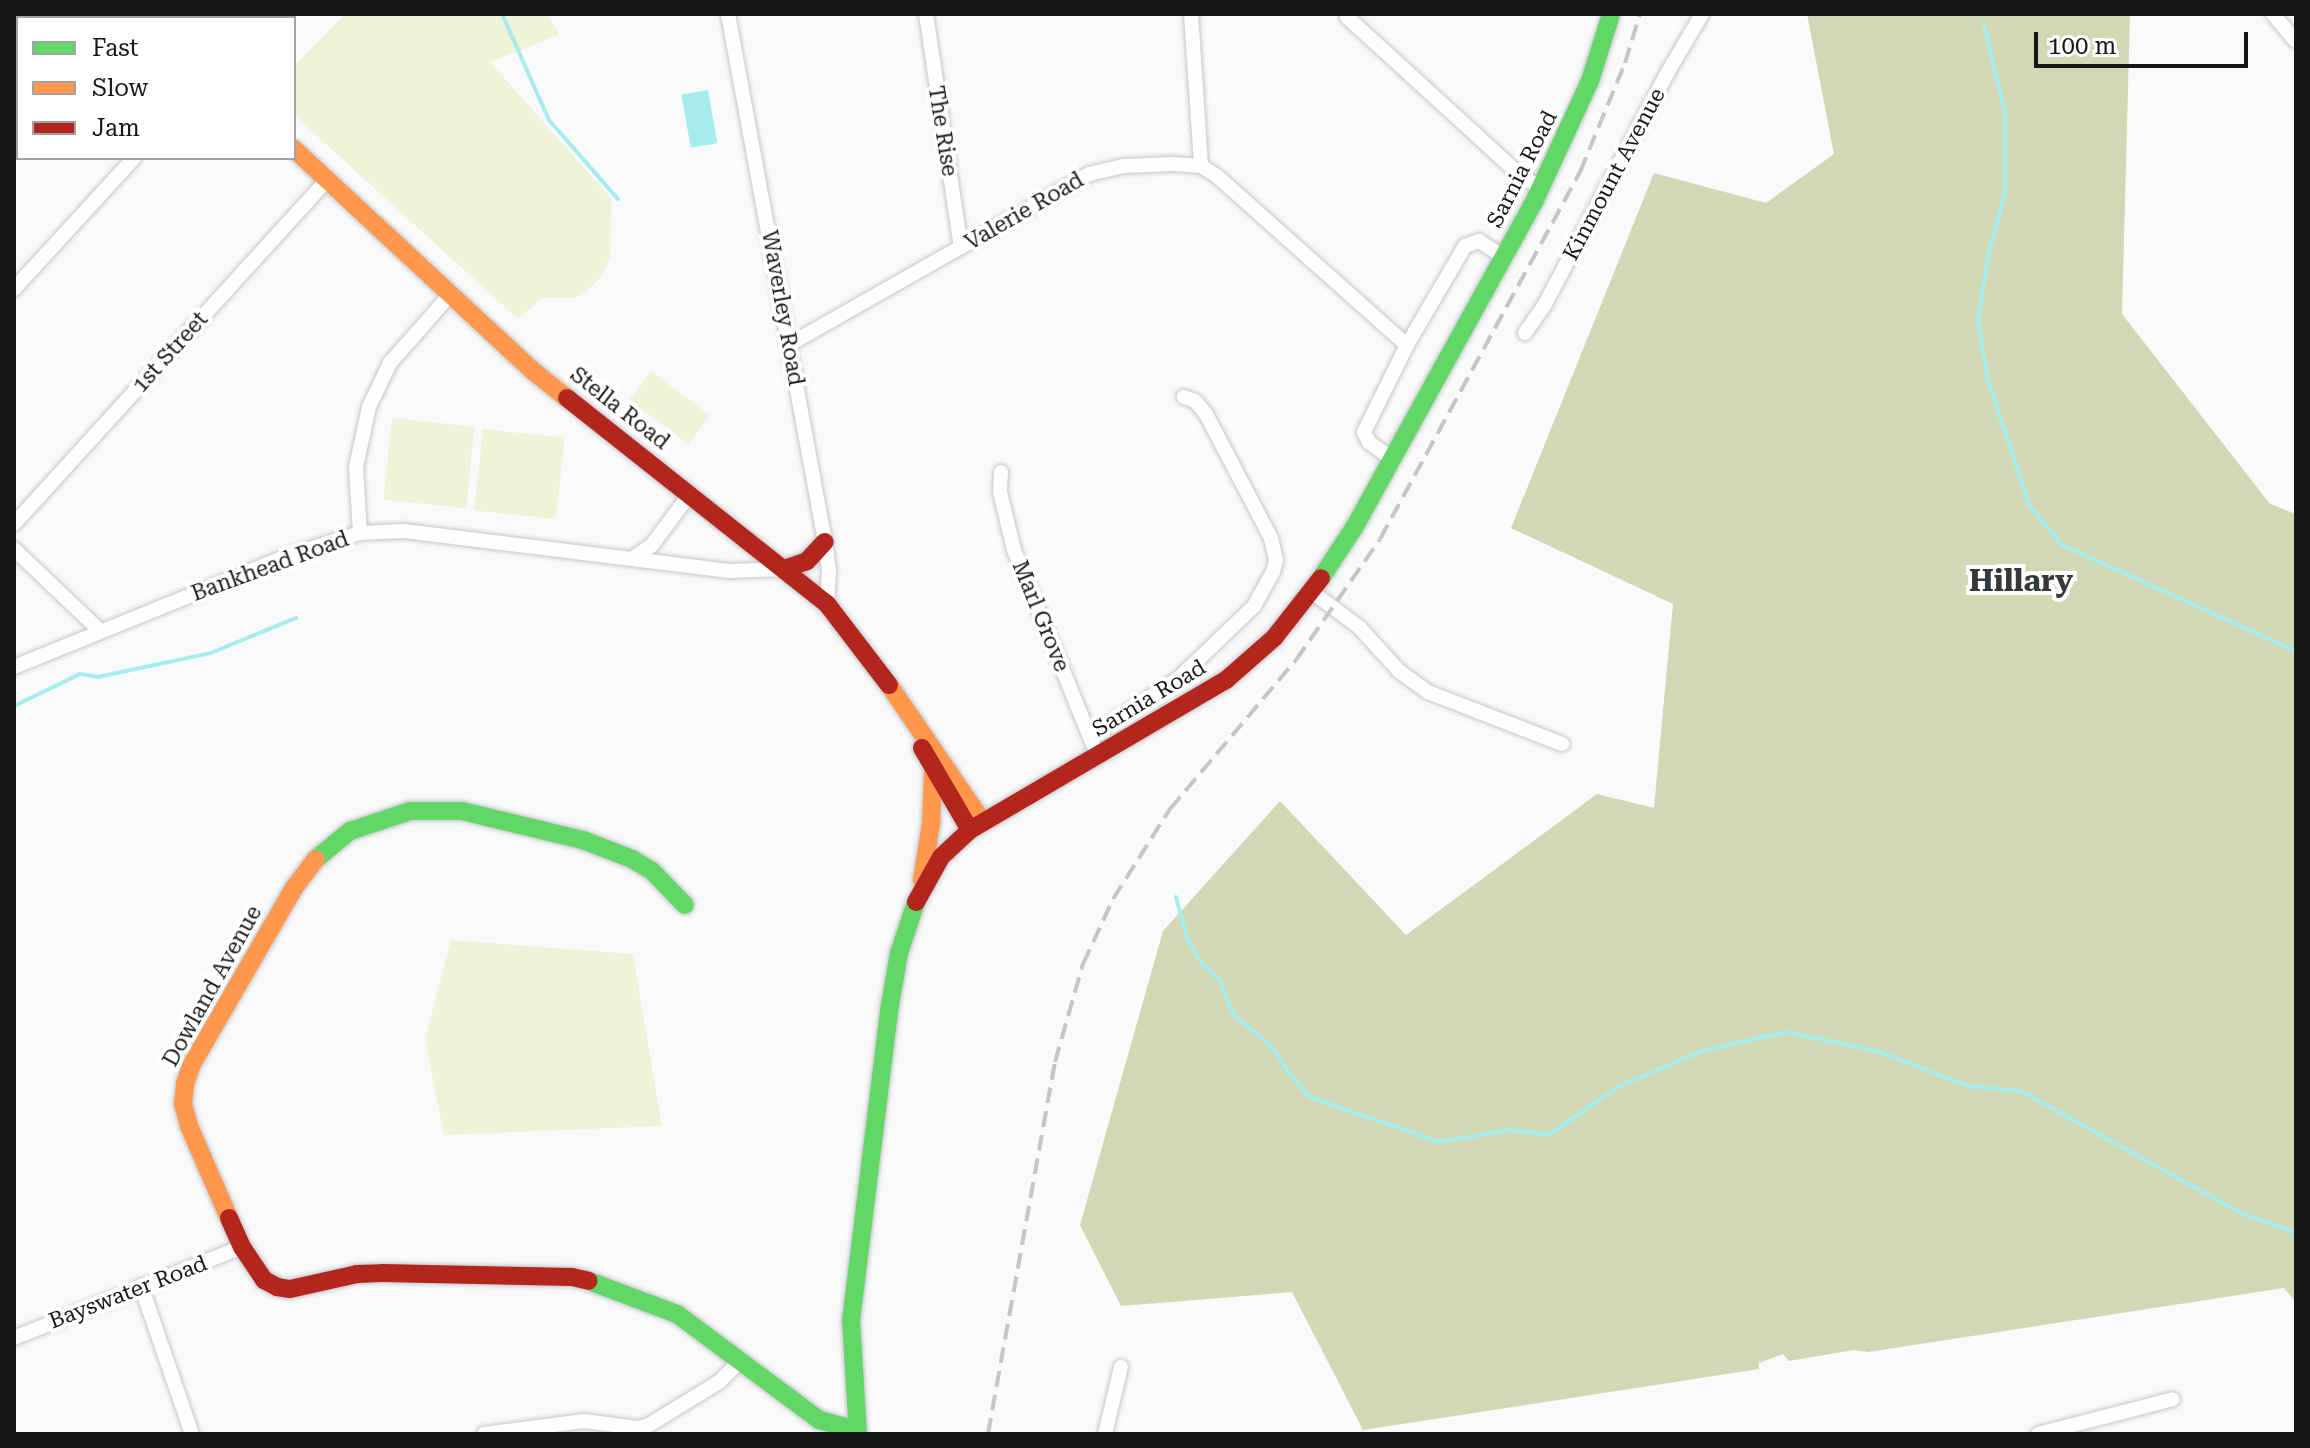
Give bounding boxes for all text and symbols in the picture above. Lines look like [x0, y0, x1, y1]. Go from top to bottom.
legend [16, 16, 296, 160]
scale bar [2038, 16, 2252, 66]
text: 100 m [2048, 32, 2116, 60]
text: Fast [92, 34, 139, 62]
text: Slow [92, 74, 148, 102]
street label: Kinmount Avenue [1557, 83, 1671, 265]
street label: The Rise [923, 84, 963, 178]
street label: Sarnia Road [1481, 106, 1563, 232]
text: Jam [92, 114, 140, 142]
street label: Valerie Road [960, 166, 1088, 256]
street label: Waverley Road [756, 228, 810, 388]
street label: 1st Street [127, 306, 213, 398]
street label: Stella Road [565, 361, 675, 455]
street label: Bankhead Road [188, 525, 352, 607]
street label: Marl Grove [1007, 557, 1075, 675]
district label: Hillary [1969, 563, 2073, 599]
street label: Sarnia Road [1088, 654, 1210, 742]
street label: Dowland Avenue [157, 901, 267, 1071]
street label: Bayswater Road [45, 1250, 211, 1334]

